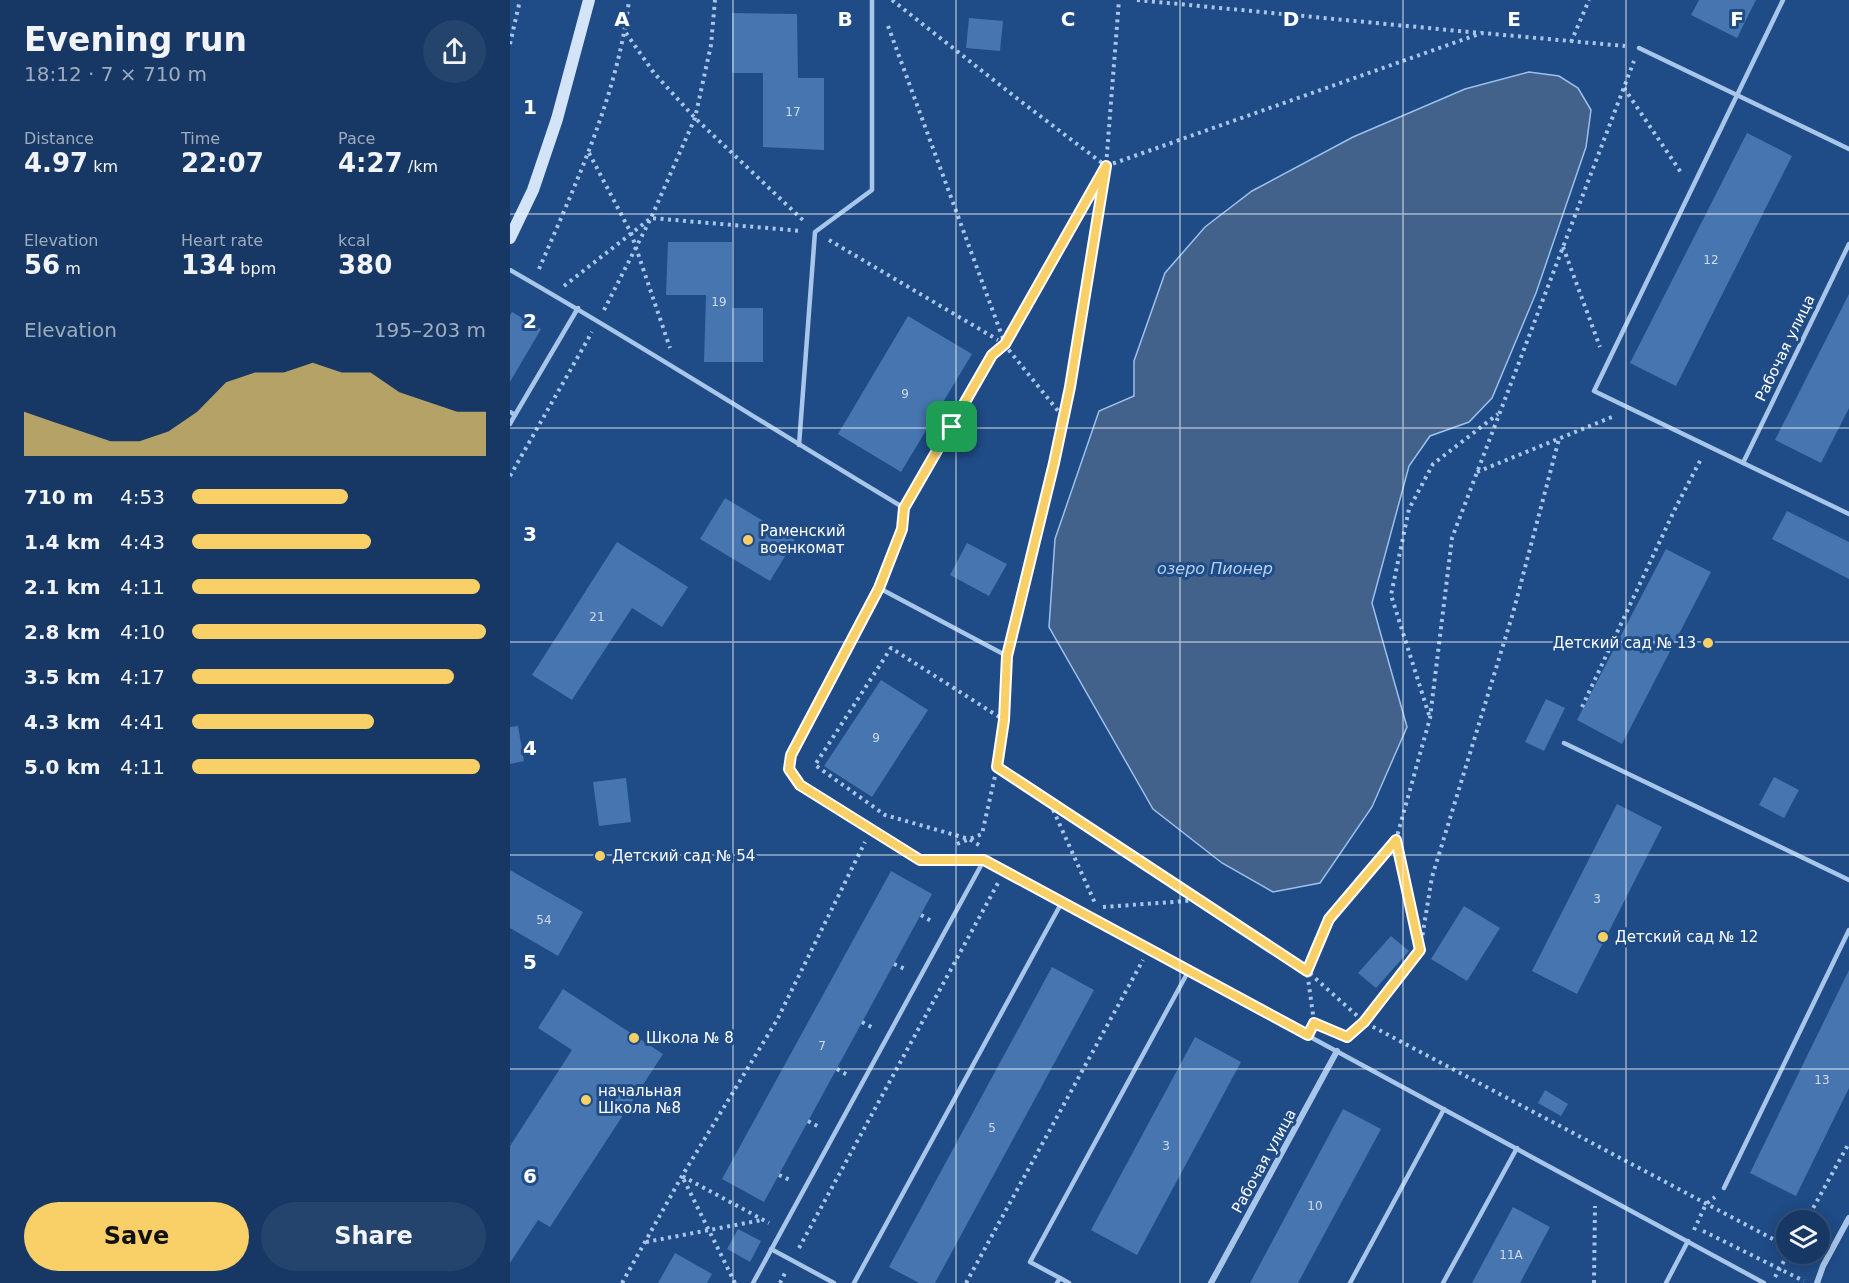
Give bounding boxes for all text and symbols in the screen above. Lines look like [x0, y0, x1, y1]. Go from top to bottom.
text: A [614, 7, 630, 31]
text: B [837, 7, 853, 31]
text: C [1061, 7, 1075, 31]
text: D [1283, 7, 1299, 31]
text: E [1507, 7, 1521, 31]
text: F [1730, 7, 1744, 31]
text: Evening run [24, 20, 247, 59]
button: share [423, 20, 486, 83]
text: 18:12 · 7 × 710 m [24, 62, 207, 86]
text: 1 [523, 95, 537, 119]
house number: 17 [785, 105, 801, 119]
text: Distance [24, 129, 94, 148]
text: Time [181, 129, 220, 148]
text: Pace [338, 129, 375, 148]
text: 4.97 [24, 148, 88, 178]
text: 22:07 [181, 148, 264, 178]
text: 4:27 [338, 148, 403, 178]
text: km [88, 157, 118, 176]
text: /km [403, 157, 438, 176]
text: Elevation [24, 231, 98, 250]
text: Heart rate [181, 231, 263, 250]
text: kcal [338, 231, 370, 250]
text: 56 [24, 250, 60, 280]
text: 134 [181, 250, 235, 280]
text: 380 [338, 250, 392, 280]
house number: 12 [1703, 253, 1719, 267]
text: m [60, 259, 81, 278]
text: bpm [235, 259, 276, 278]
street label: Рабочая улица [1751, 292, 1819, 404]
house number: 19 [711, 295, 727, 309]
text: 2 [523, 309, 537, 333]
text: Elevation [24, 318, 117, 342]
text: 195–203 m [374, 318, 486, 342]
house number: 9 [901, 387, 909, 401]
pin [926, 401, 977, 452]
icon: arrive [935, 410, 968, 443]
text: 710 m [24, 485, 94, 509]
text: 4:53 [120, 485, 165, 509]
text: 3 [523, 522, 537, 546]
place label: Раменский военкомат [760, 522, 845, 557]
text: 1.4 km [24, 530, 101, 554]
text: 4:43 [120, 530, 165, 554]
marker: Раменский военкомат [741, 533, 755, 547]
water label: озеро Пионер [1157, 559, 1273, 578]
text: 2.1 km [24, 575, 101, 599]
text: 4:11 [120, 575, 165, 599]
house number: 21 [589, 610, 605, 624]
text: 2.8 km [24, 620, 101, 644]
text: 4:10 [120, 620, 165, 644]
place label: Детский сад № 13 [1553, 634, 1696, 652]
marker: Детский сад № 13 [1701, 636, 1715, 650]
text: 3.5 km [24, 665, 101, 689]
text: 4:17 [120, 665, 165, 689]
text: 4.3 km [24, 710, 101, 734]
text: 4:41 [120, 710, 165, 734]
house number: 9 [872, 731, 880, 745]
text: 4 [523, 736, 537, 760]
text: 5.0 km [24, 755, 101, 779]
text: 4:11 [120, 755, 165, 779]
place label: Детский сад № 54 [612, 847, 755, 865]
marker: Детский сад № 54 [593, 849, 607, 863]
house number: 3 [1593, 892, 1601, 906]
house number: 54 [536, 913, 552, 927]
place label: Детский сад № 12 [1615, 928, 1758, 946]
marker: Детский сад № 12 [1596, 930, 1610, 944]
text: 5 [523, 950, 537, 974]
place label: Школа № 8 [646, 1029, 734, 1047]
marker: Школа № 8 [627, 1031, 641, 1045]
house number: 7 [818, 1039, 826, 1053]
house number: 13 [1814, 1073, 1830, 1087]
place label: начальная Школа №8 [598, 1082, 682, 1117]
marker: начальная Школа №8 [579, 1093, 593, 1107]
street label: Рабочая улица [1228, 1106, 1300, 1216]
house number: 5 [988, 1121, 996, 1135]
house number: 3 [1162, 1139, 1170, 1153]
text: 6 [523, 1164, 537, 1188]
house number: 10 [1307, 1199, 1323, 1213]
button: Save [24, 1202, 249, 1271]
button: Share [261, 1202, 486, 1271]
map controls [1776, 1210, 1830, 1264]
button: layers [1776, 1210, 1830, 1264]
house number: 11А [1499, 1248, 1524, 1262]

